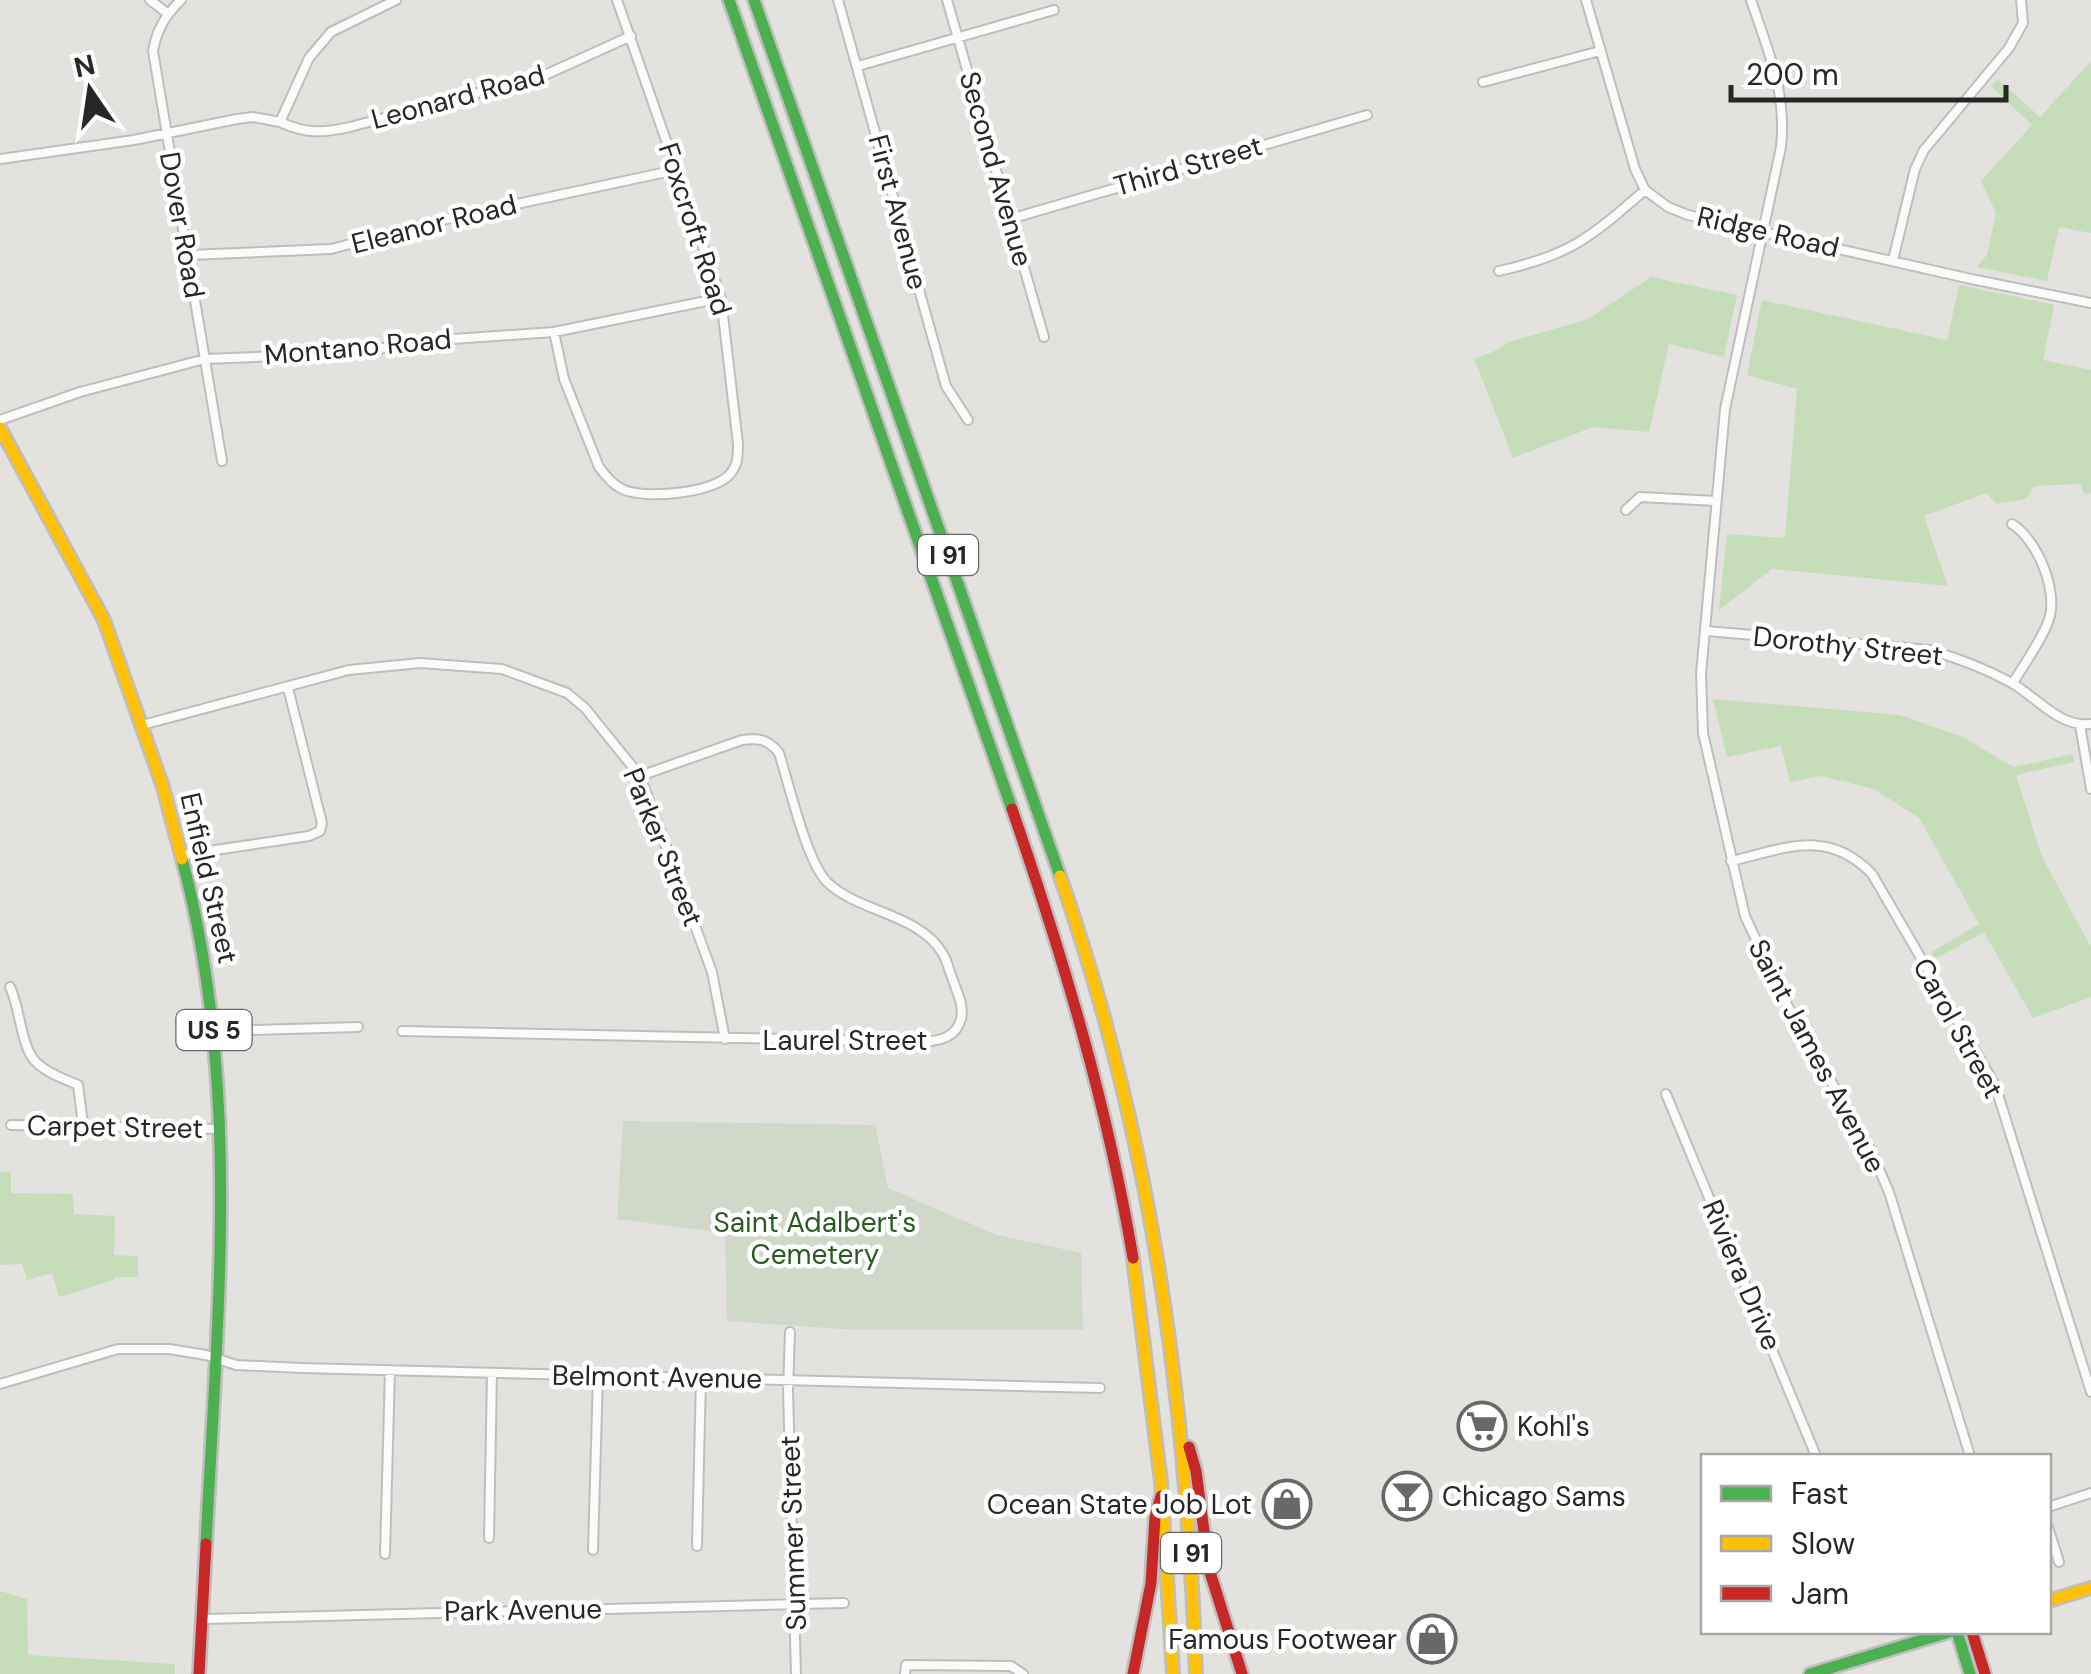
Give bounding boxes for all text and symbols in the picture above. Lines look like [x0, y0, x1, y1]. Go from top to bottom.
north arrow [40, 40, 140, 140]
scale bar [1731, 40, 2006, 102]
text: N [70, 46, 99, 86]
text: 200 m [1746, 55, 1839, 94]
street label: Leonard Road [367, 56, 549, 138]
street label: Second Avenue [951, 67, 1041, 271]
street label: Third Street [1109, 127, 1267, 205]
street label: First Avenue [860, 130, 936, 294]
street label: Foxcroft Road [650, 138, 740, 320]
street label: Dover Road [151, 149, 213, 301]
street label: Eleanor Road [348, 186, 520, 262]
street label: Ridge Road [1693, 198, 1843, 266]
street label: Montano Road [263, 320, 453, 374]
road number: I 91 [918, 535, 978, 575]
street label: Dorothy Street [1751, 618, 1945, 674]
street label: Parker Street [615, 762, 711, 932]
street label: Enfield Street [171, 789, 247, 967]
street label: Saint James Avenue [1740, 933, 1894, 1179]
street label: Carol Street [1904, 951, 2012, 1105]
road number: US 5 [176, 1010, 252, 1050]
street label: Laurel Street [763, 1022, 927, 1059]
street label: Carpet Street [26, 1107, 204, 1147]
street label: Riviera Drive [1694, 1194, 1790, 1356]
park label: Saint Adalbert's Cemetery [714, 1204, 916, 1273]
street label: Belmont Avenue [552, 1357, 762, 1397]
supermarket icon: Kohl's [1456, 1400, 1508, 1452]
place label: Kohl's [1517, 1408, 1590, 1445]
street label: Summer Street [771, 1435, 815, 1631]
legend [1701, 1454, 2051, 1634]
bar icon: Chicago Sams [1381, 1470, 1433, 1522]
text: Fast [1791, 1474, 1849, 1513]
shop icon: Ocean State Job Lot [1261, 1478, 1313, 1530]
place label: Chicago Sams [1442, 1478, 1626, 1515]
place label: Ocean State Job Lot [987, 1486, 1252, 1523]
text: Slow [1791, 1524, 1855, 1563]
road number: I 91 [1161, 1533, 1221, 1573]
text: Jam [1791, 1574, 1849, 1613]
street label: Park Avenue [444, 1590, 602, 1630]
shop icon: Famous Footwear [1406, 1613, 1458, 1665]
place label: Famous Footwear [1168, 1621, 1397, 1658]

